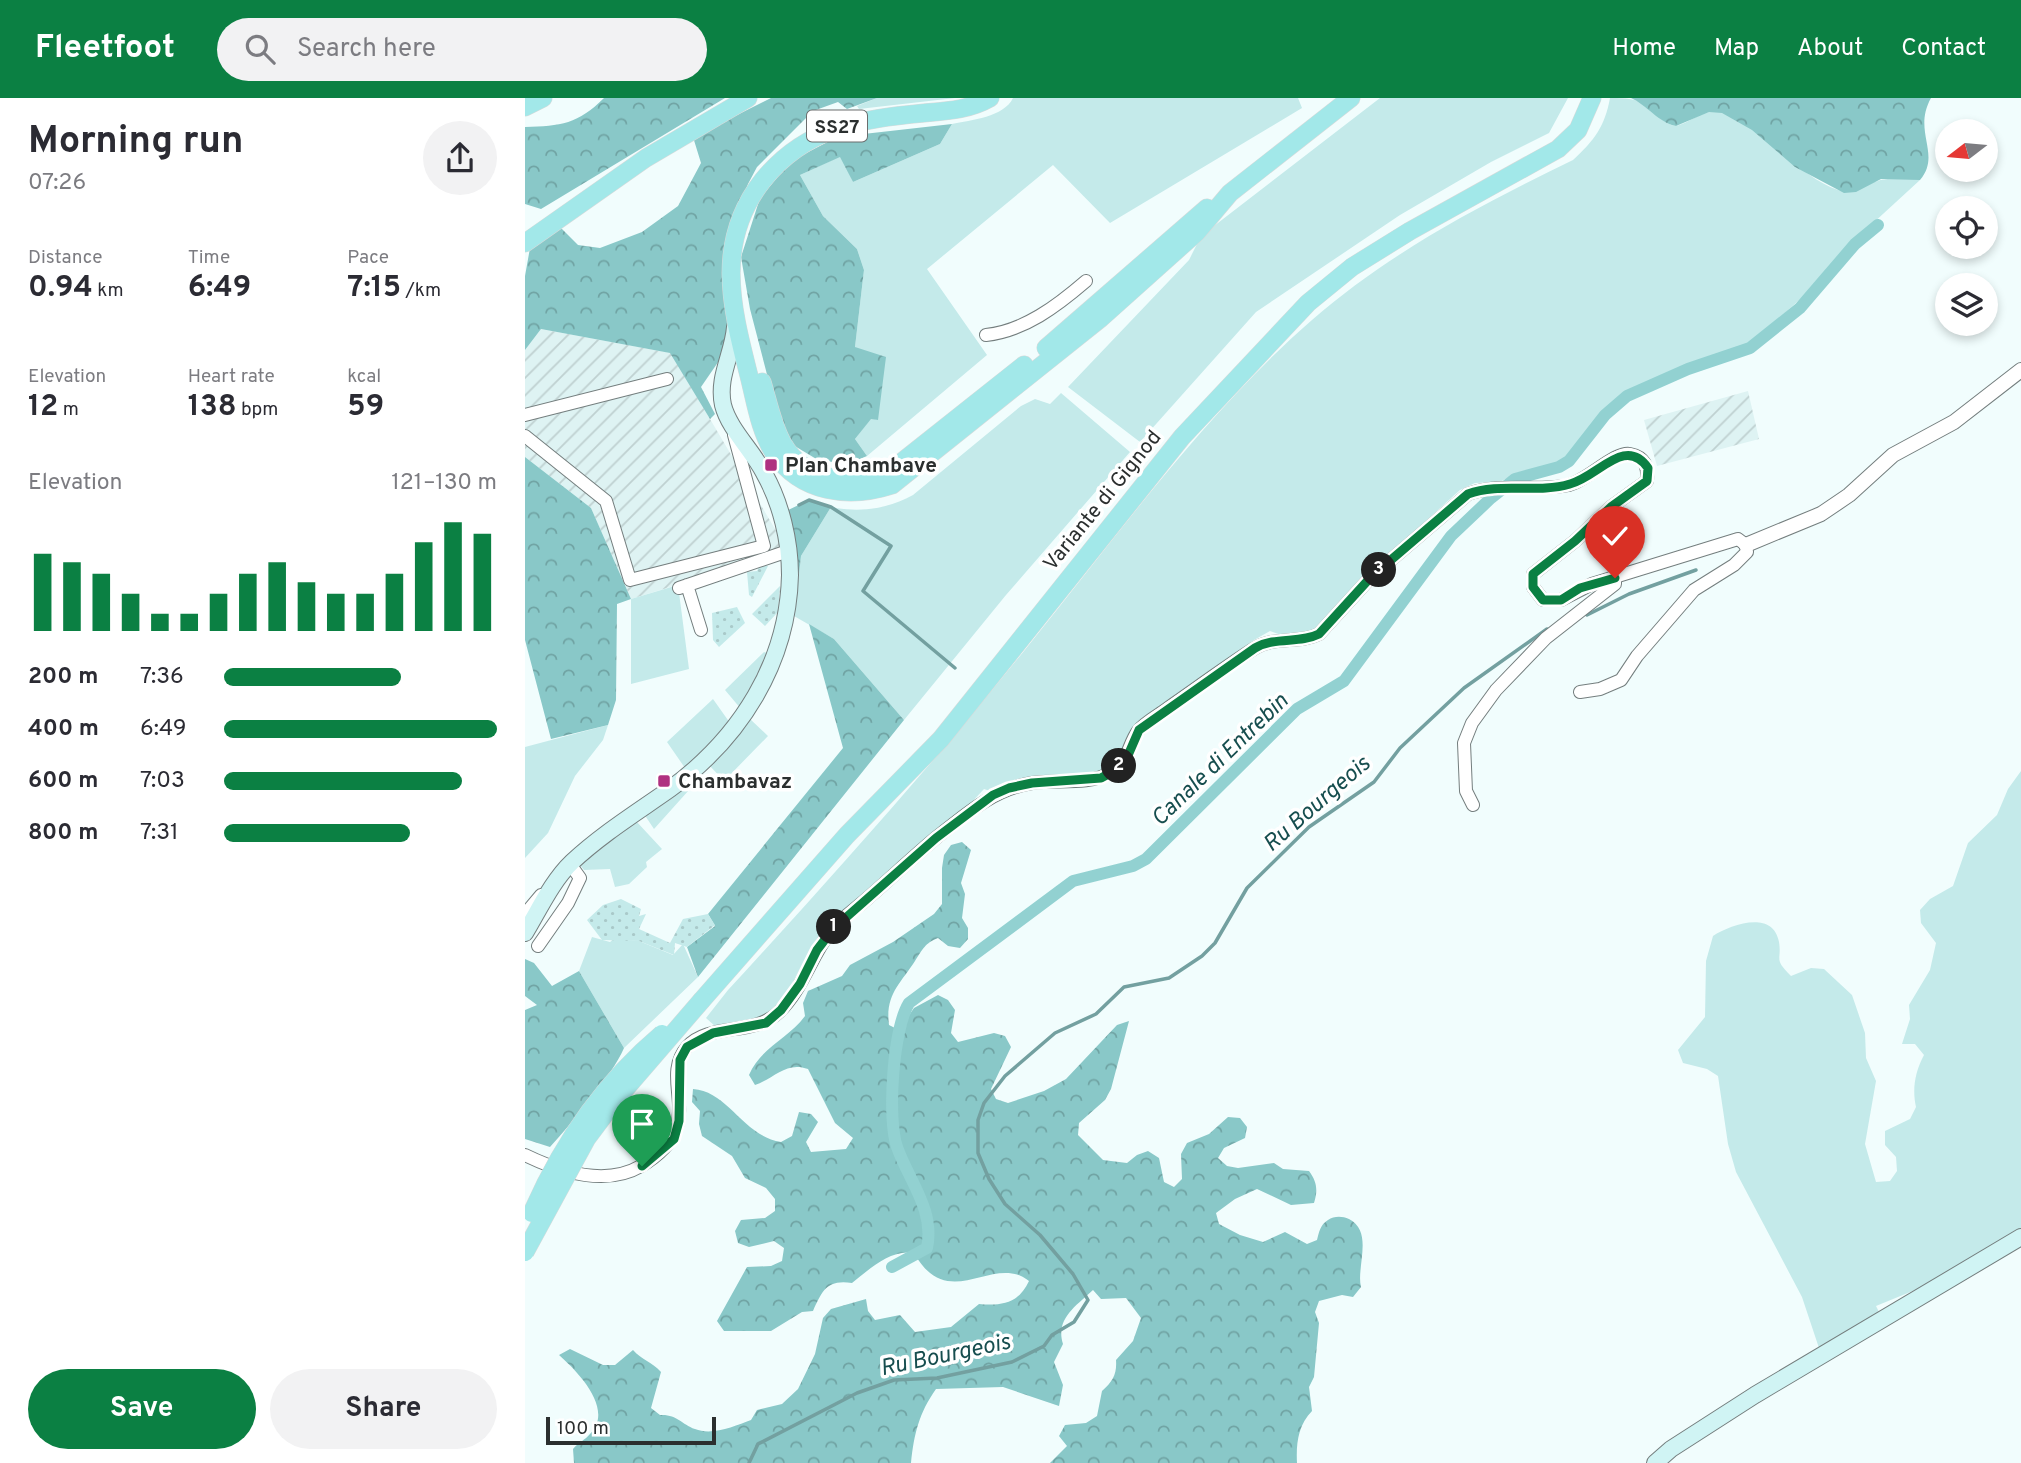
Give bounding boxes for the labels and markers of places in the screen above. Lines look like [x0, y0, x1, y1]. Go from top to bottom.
place label: Plan Chambave [785, 453, 937, 480]
marker: Plan Chambave [763, 457, 779, 473]
pin [1585, 506, 1645, 578]
pin: 3 [1361, 552, 1397, 588]
pin: 2 [1101, 748, 1137, 784]
place label: Chambavaz [678, 769, 792, 796]
marker: Chambavaz [656, 773, 672, 789]
pin: 1 [817, 910, 851, 944]
pin [612, 1094, 672, 1166]

